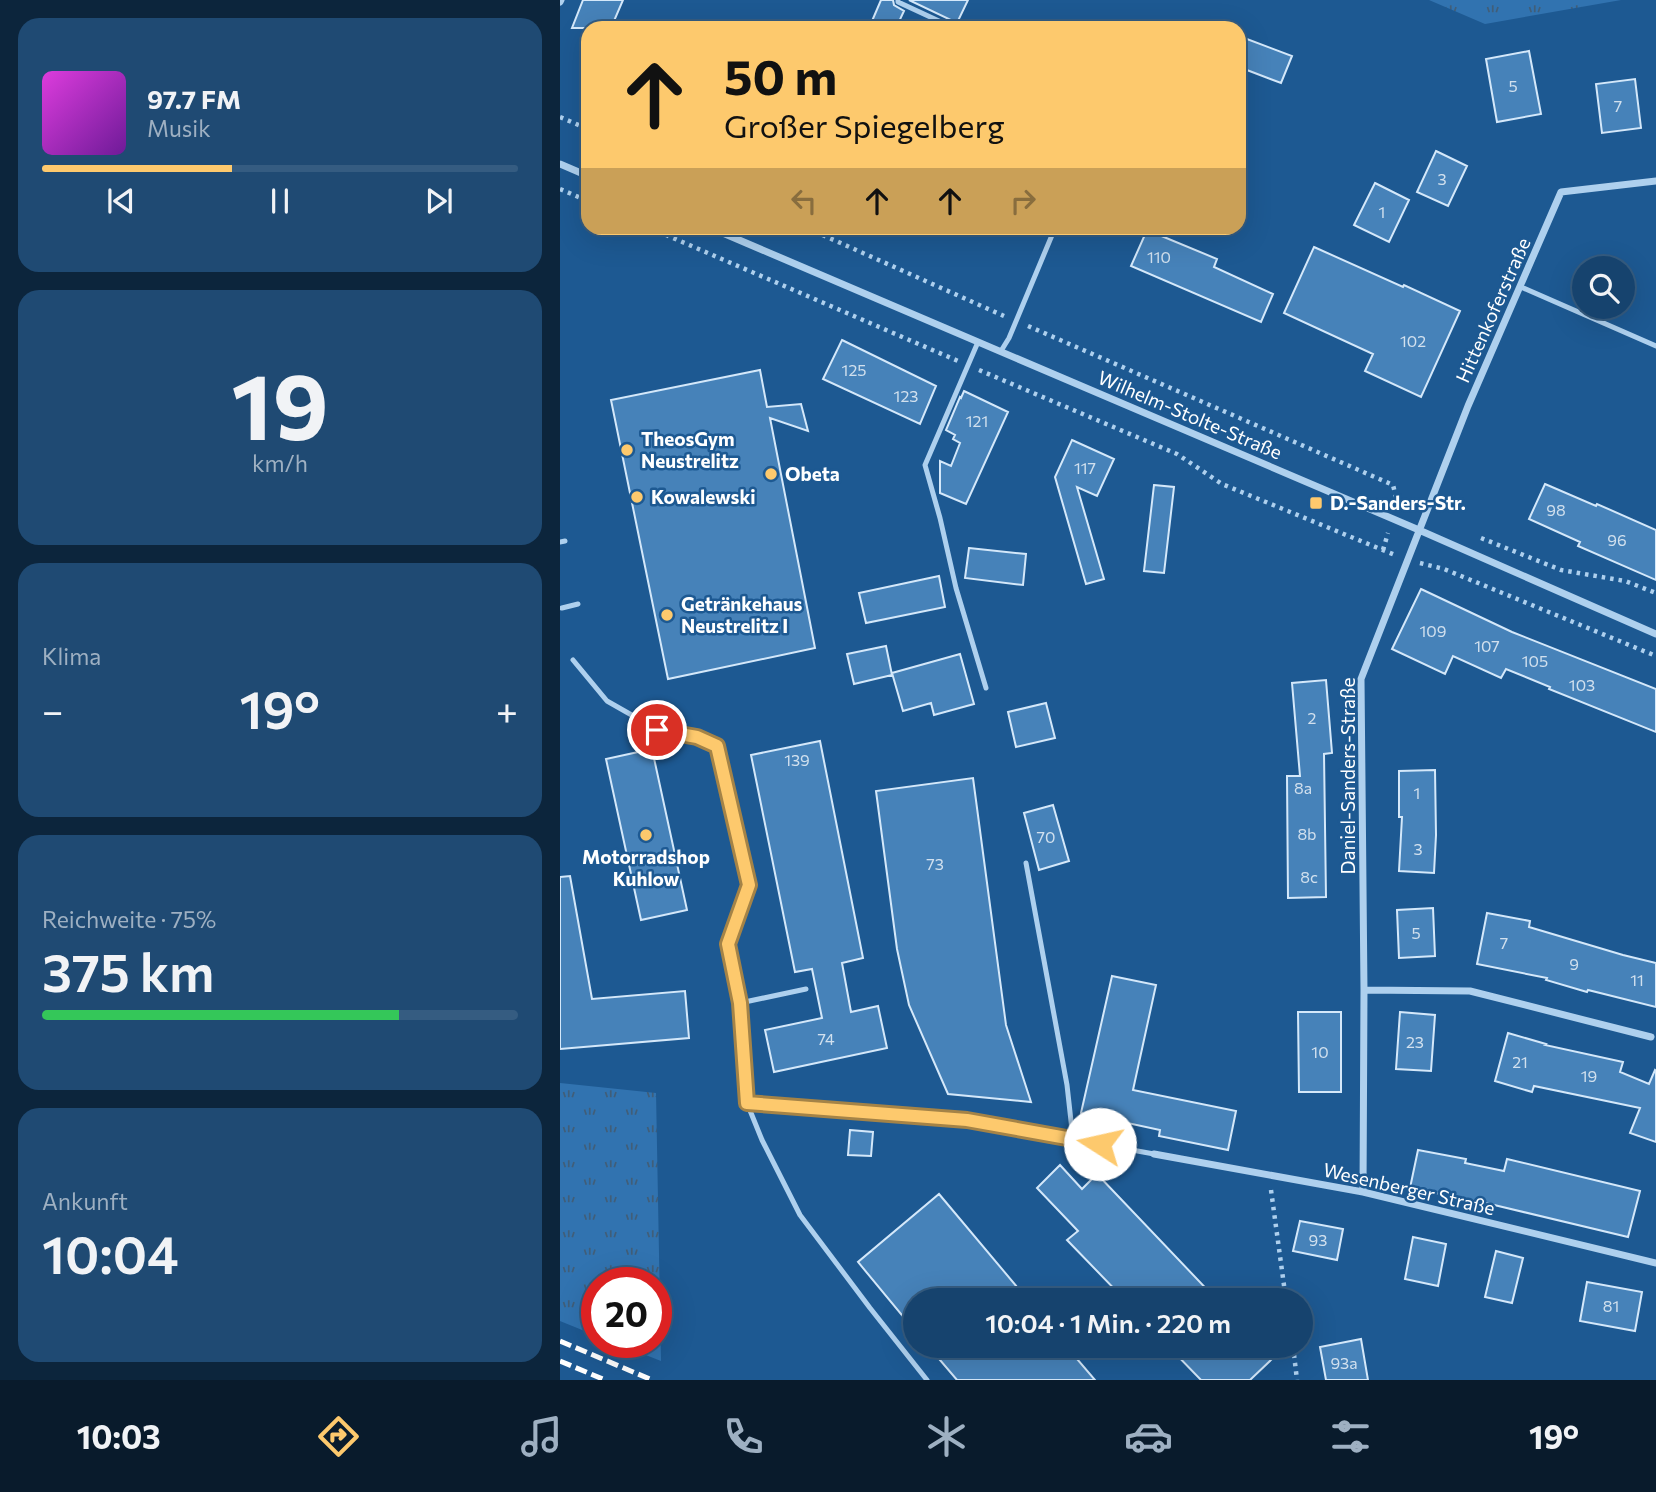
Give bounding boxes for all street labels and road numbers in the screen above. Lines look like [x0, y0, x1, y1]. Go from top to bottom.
street label: Hittenkoferstraße [1450, 234, 1535, 386]
street label: Wilhelm-Stolte-Straße [1095, 365, 1286, 464]
street label: Daniel-Sanders-Straße [1336, 677, 1359, 875]
street label: Wesenberger Straße [1321, 1158, 1497, 1219]

